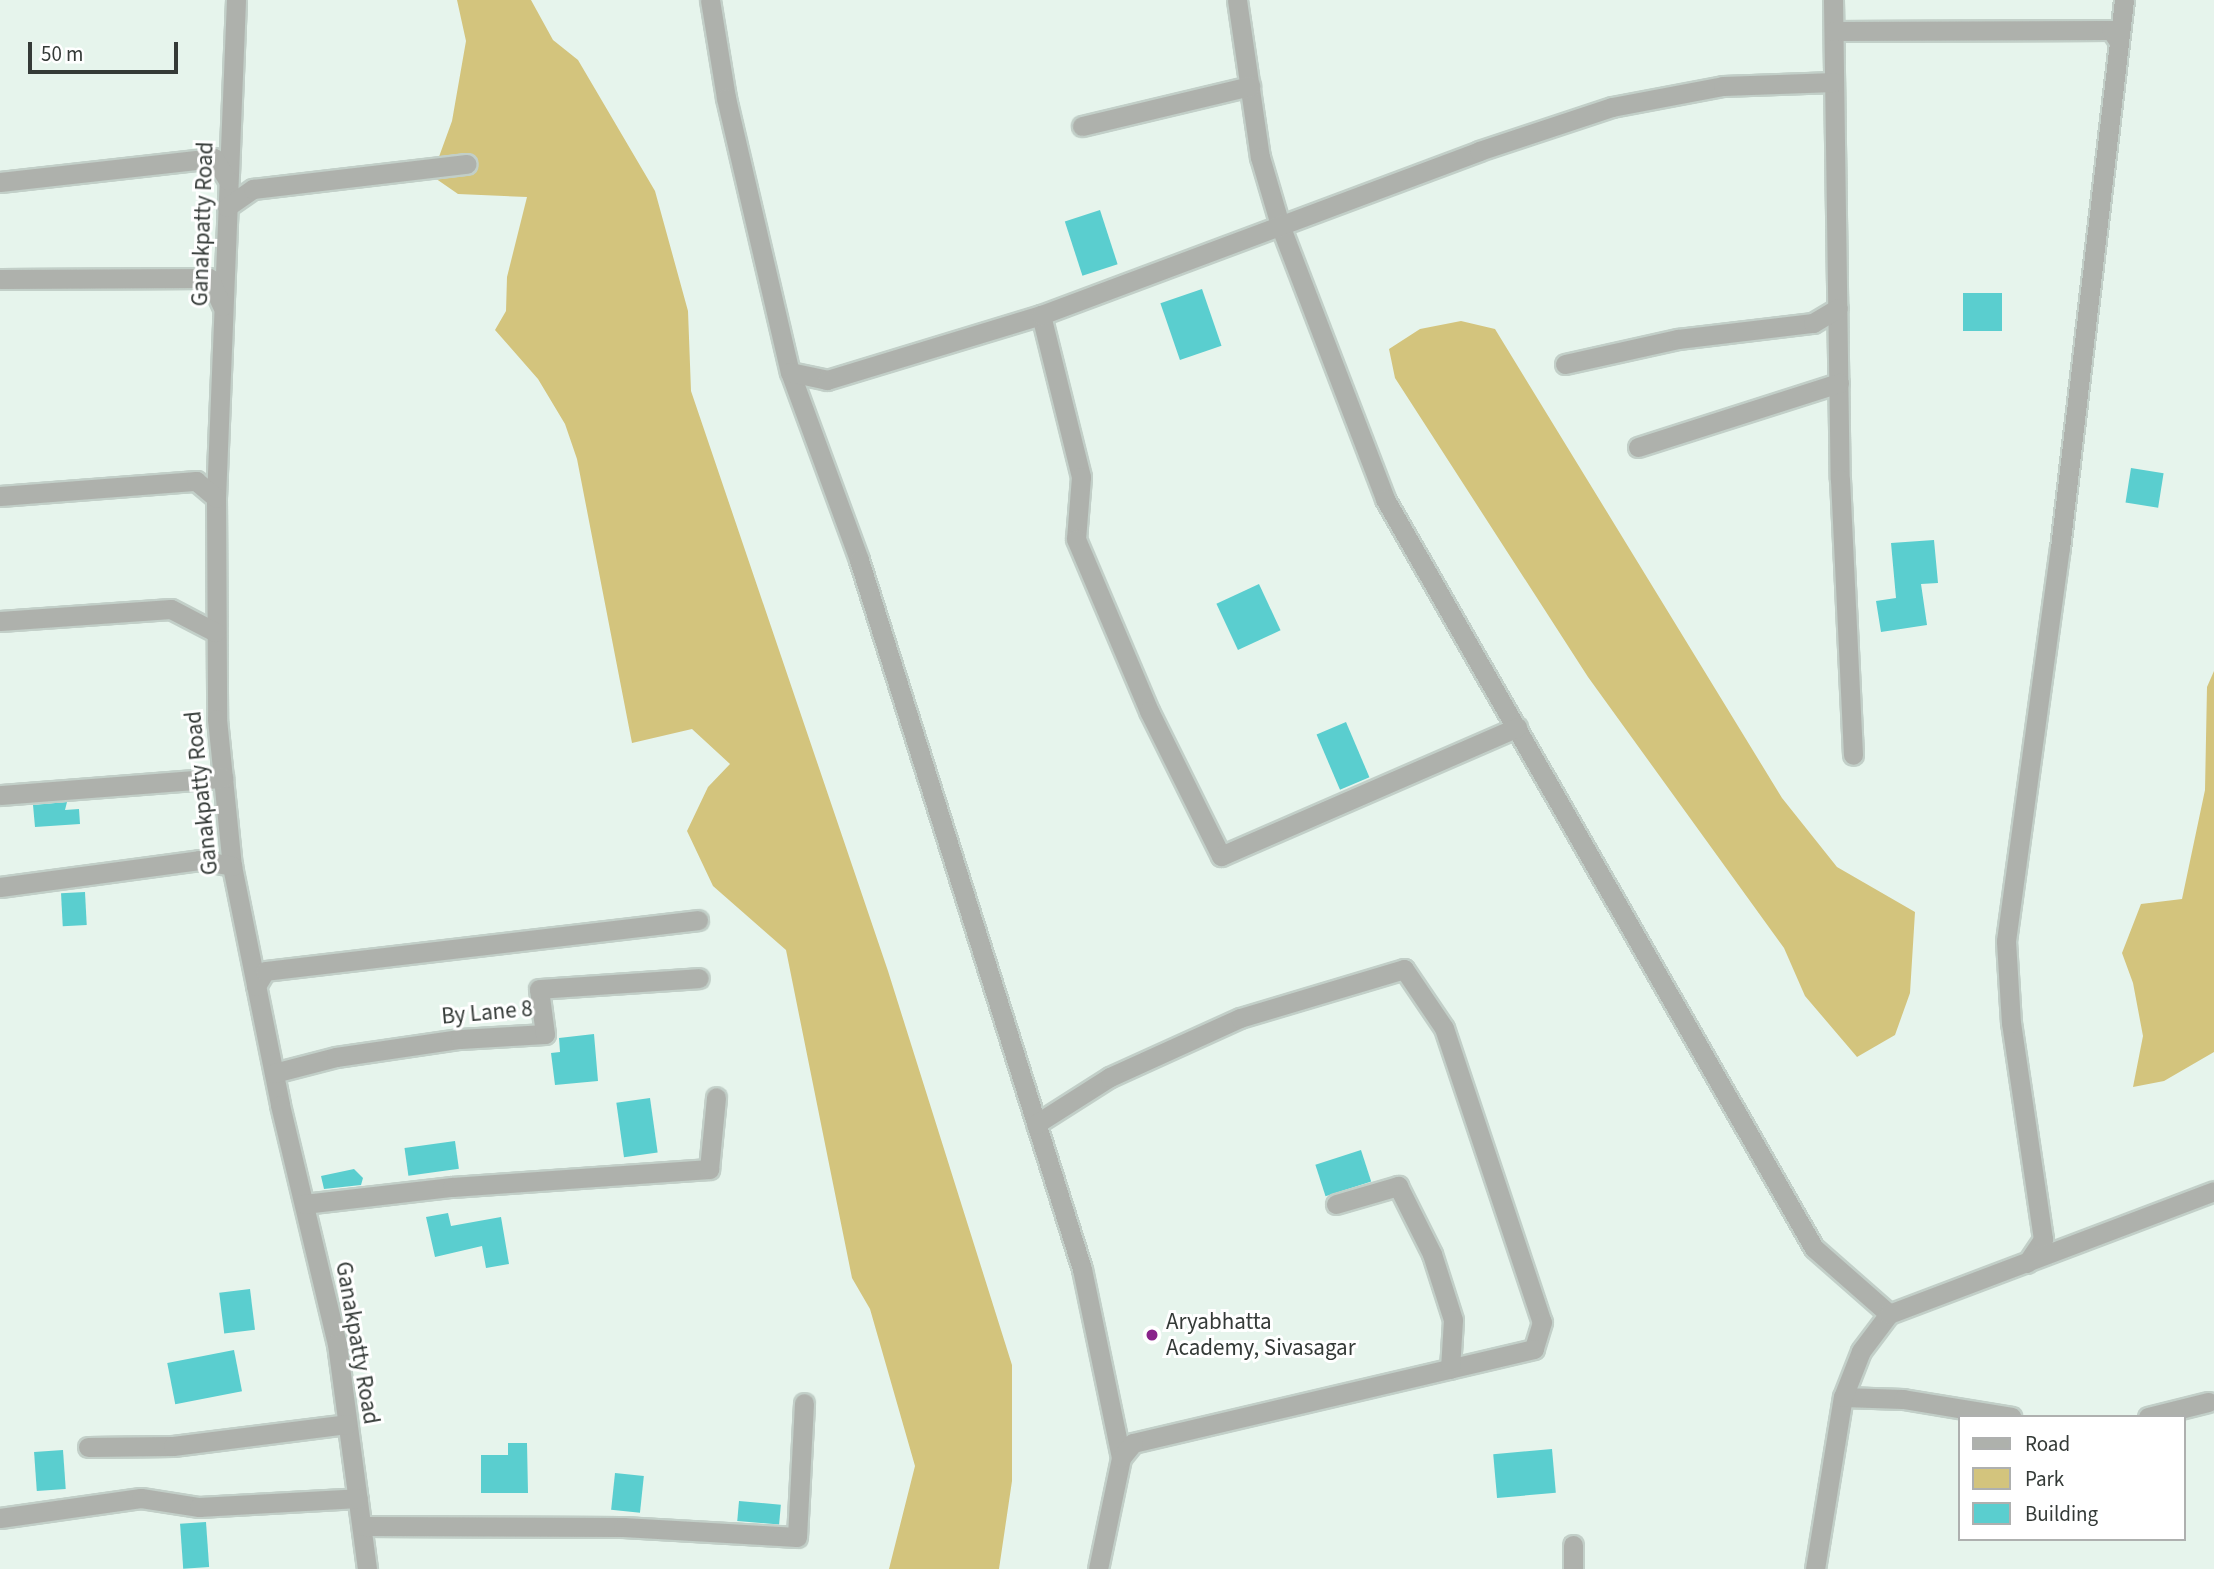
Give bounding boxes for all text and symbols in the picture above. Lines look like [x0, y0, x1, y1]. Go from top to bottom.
scale bar [32, 28, 182, 72]
text: 50 m [41, 39, 83, 69]
street label: Ganakpatty Road [186, 141, 220, 307]
street label: Ganakpatty Road [180, 710, 224, 876]
street label: By Lane 8 [440, 995, 534, 1031]
street label: Ganakpatty Road [329, 1259, 385, 1427]
place label: Aryabhatta Academy, Sivasagar [1166, 1308, 1356, 1362]
marker: Aryabhatta Academy, Sivasagar [1144, 1327, 1160, 1343]
legend [1958, 1415, 2186, 1541]
text: Road [2025, 1429, 2070, 1459]
text: Park [2025, 1464, 2064, 1494]
text: Building [2025, 1499, 2098, 1529]

